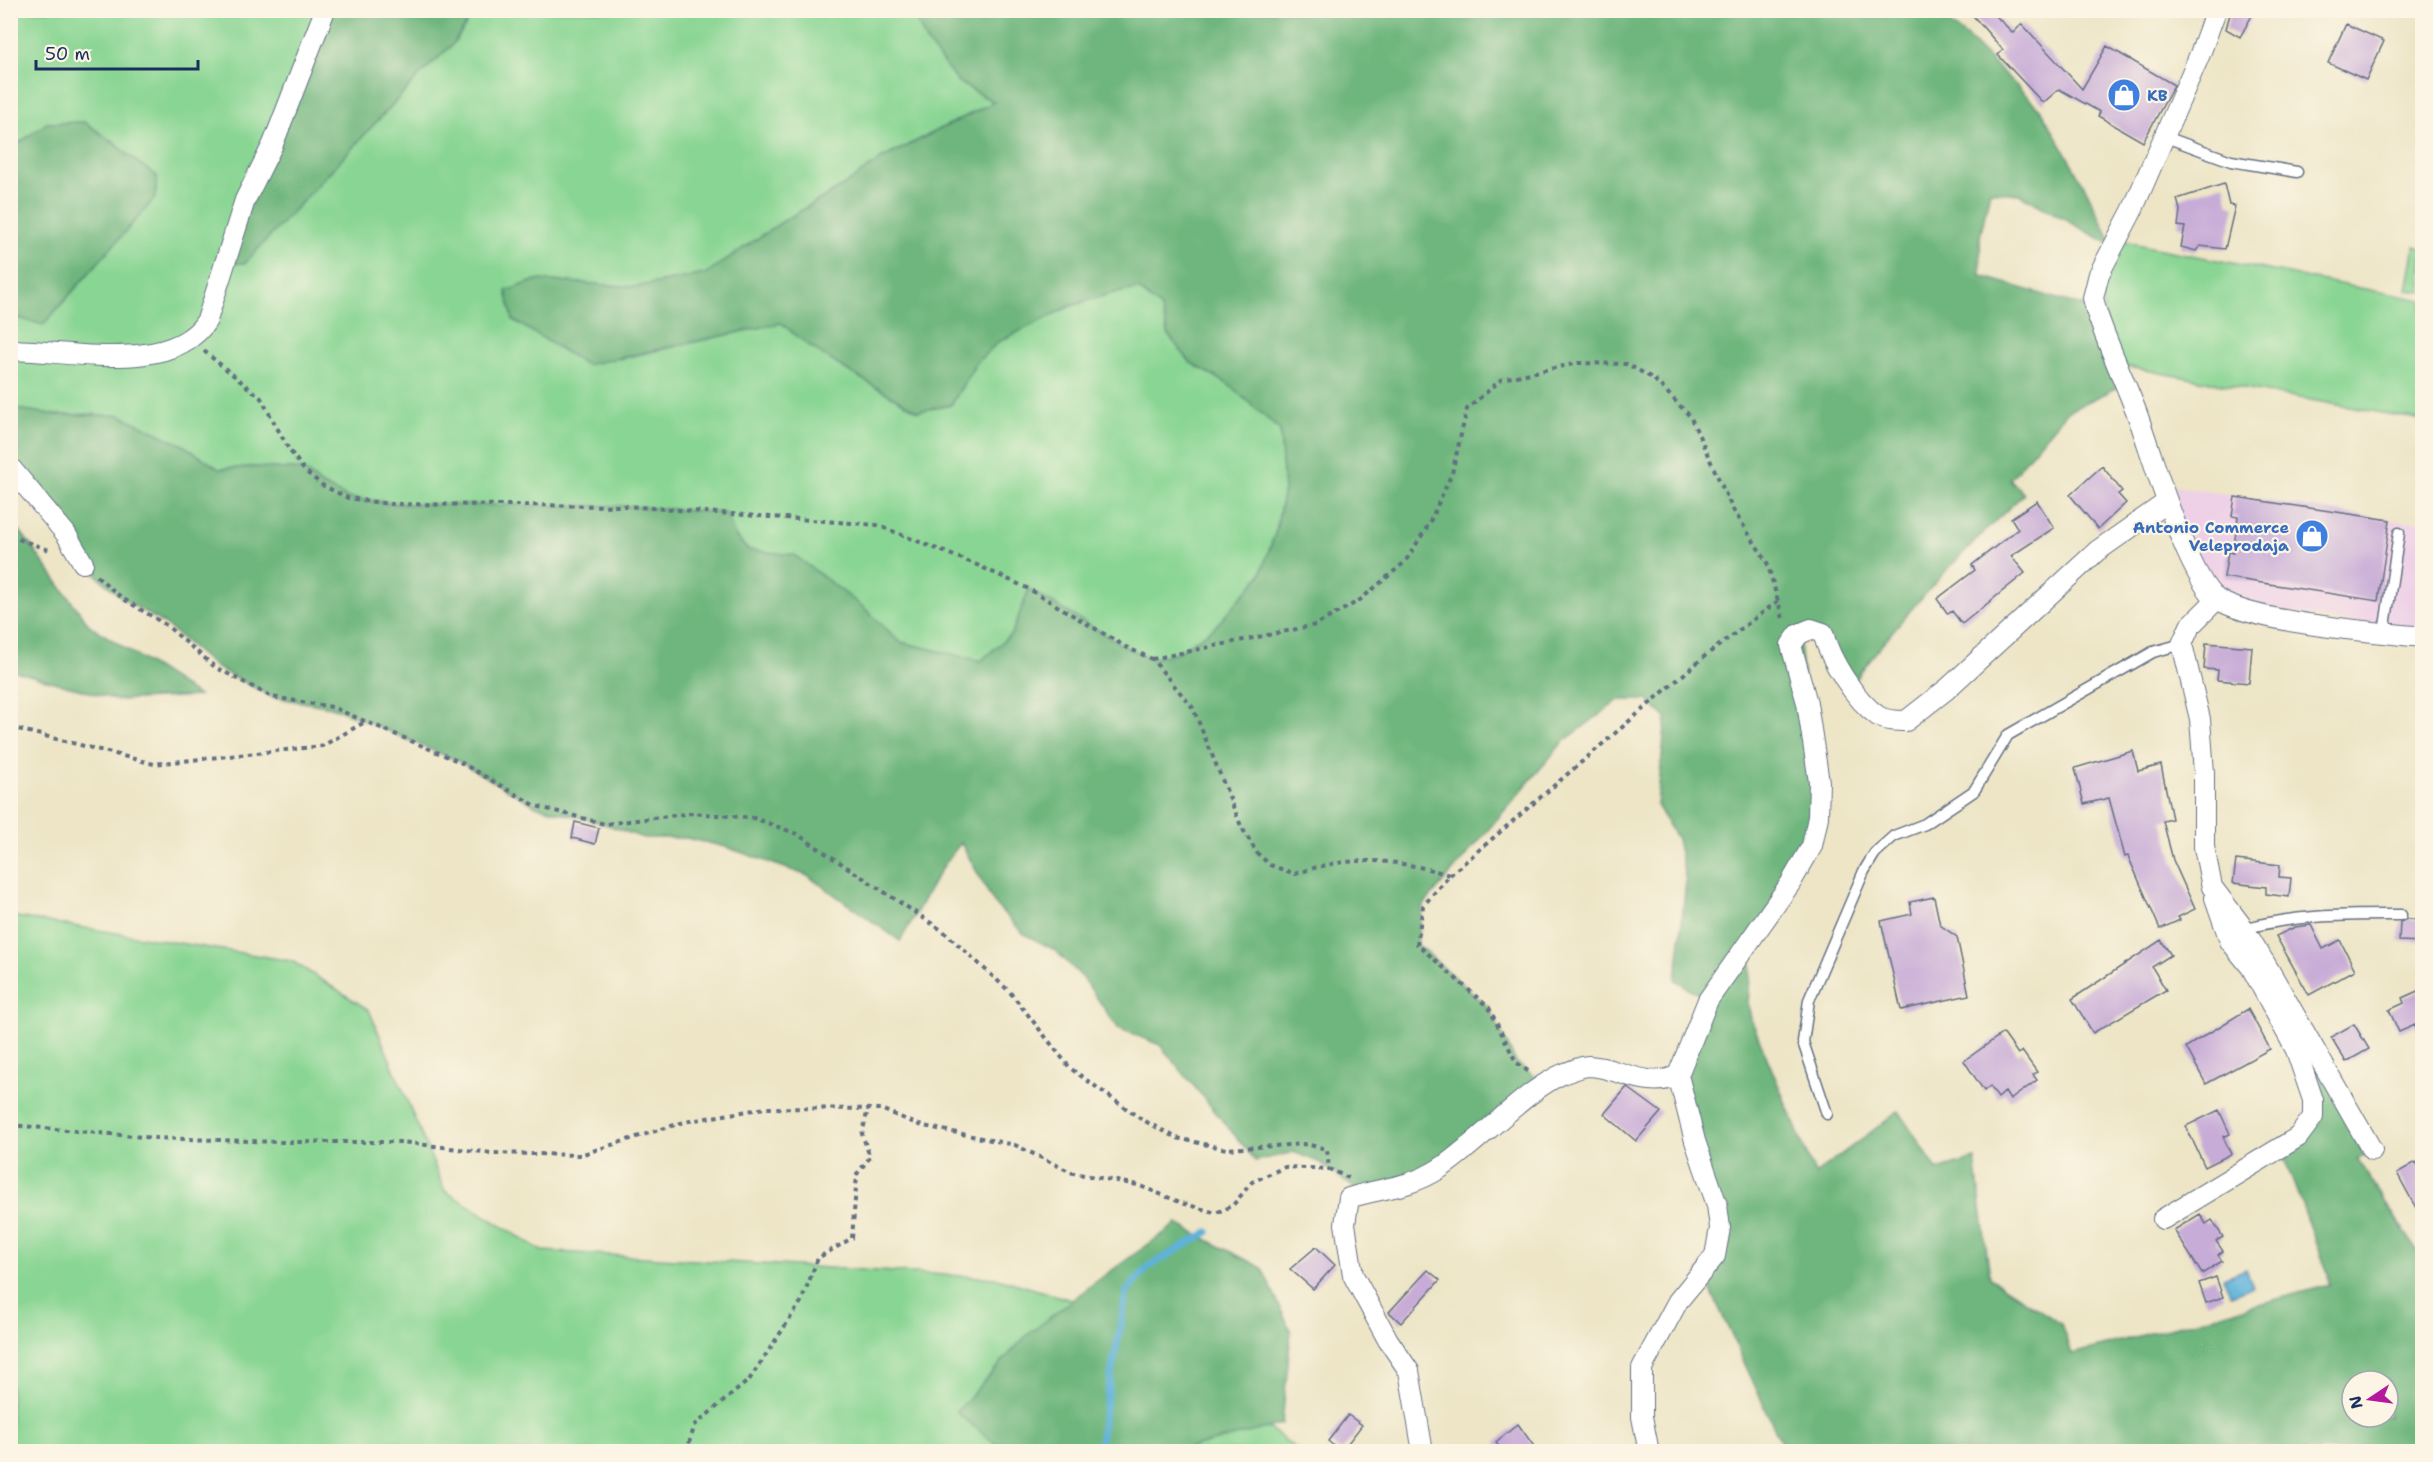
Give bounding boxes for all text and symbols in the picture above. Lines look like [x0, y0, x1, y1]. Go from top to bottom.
scale bar [36, 33, 198, 71]
text: 50 m [45, 42, 90, 66]
shop icon: KB [2106, 77, 2142, 113]
place label: KB [2147, 85, 2168, 106]
place label: Antonio Commerce Veleprodaja [2133, 517, 2289, 556]
shop icon: Antonio Commerce Veleprodaja [2294, 518, 2330, 554]
north arrow [2340, 1369, 2400, 1429]
text: N [2344, 1394, 2368, 1411]

